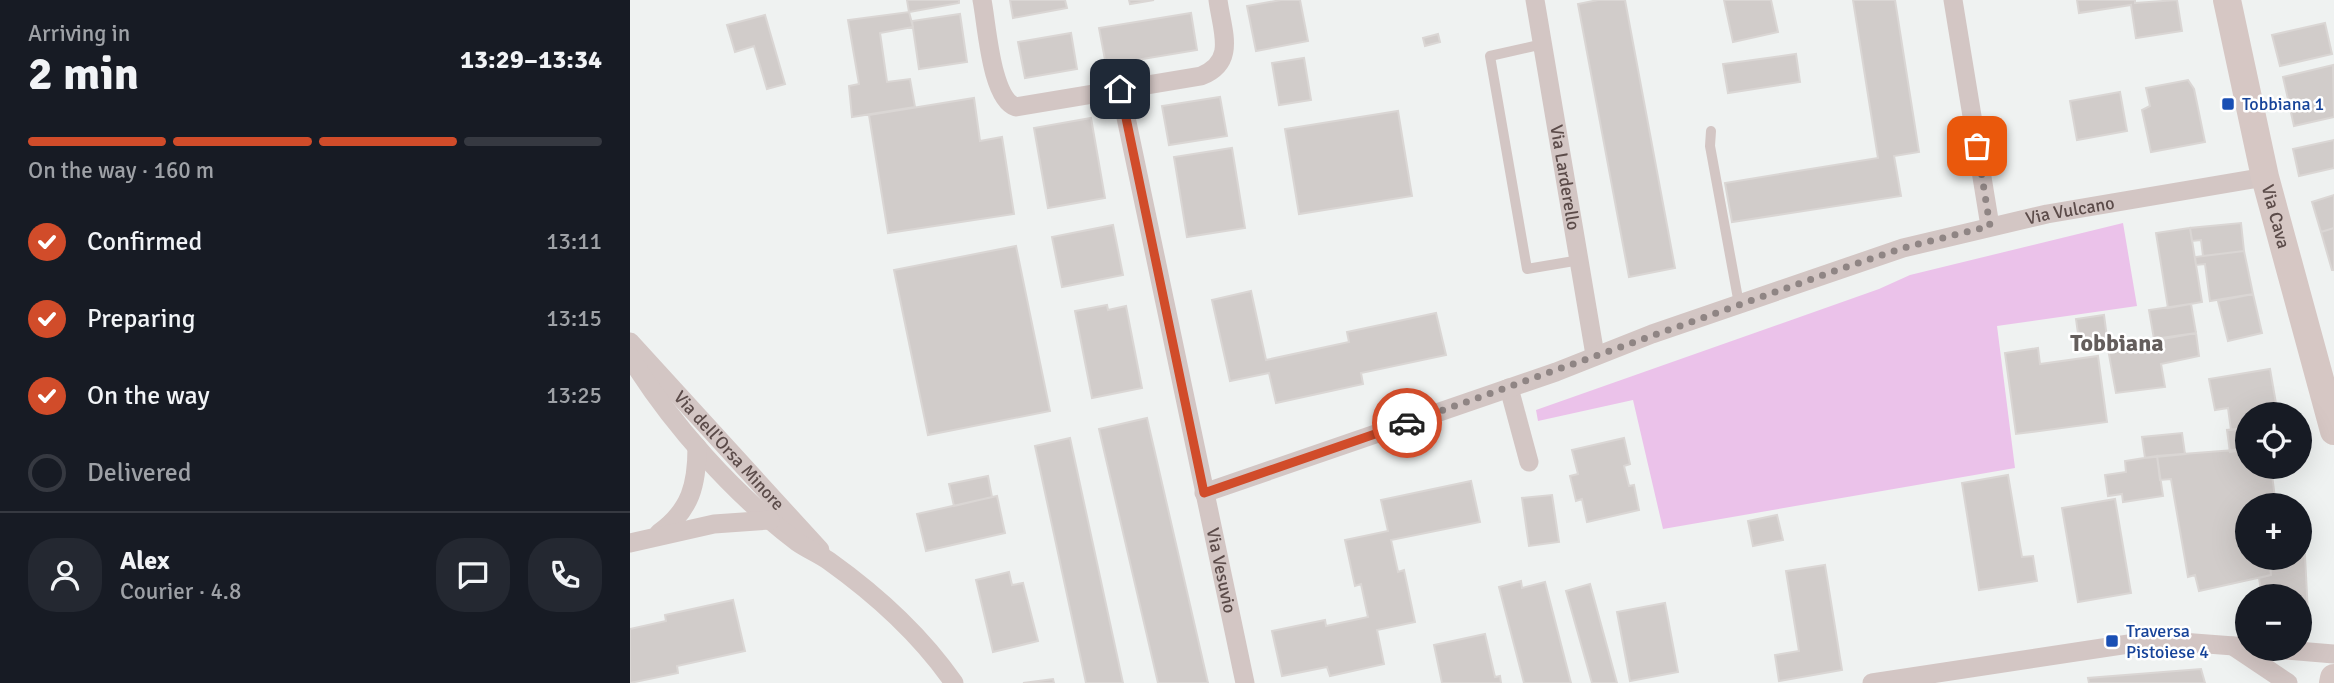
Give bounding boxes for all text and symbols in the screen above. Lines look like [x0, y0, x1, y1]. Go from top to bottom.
text: Arriving in [28, 19, 130, 48]
text: 13:29–13:34 [460, 44, 602, 76]
text: 2 min [28, 46, 139, 102]
pin [1090, 59, 1150, 119]
icon: home [1101, 70, 1139, 108]
place label: Tobbiana 1 [2242, 93, 2324, 115]
marker: Tobbiana 1 [2220, 96, 2236, 112]
pin [1947, 116, 2007, 176]
street label: Via Larderello [1545, 123, 1585, 232]
icon: bag [1958, 127, 1996, 165]
text: On the way · 160 m [28, 156, 214, 185]
street label: Via Cava [2257, 182, 2295, 251]
street label: Via Vulcano [2023, 192, 2116, 230]
icon: check [28, 223, 66, 261]
text: Confirmed [87, 226, 202, 258]
text: 13:11 [546, 227, 602, 256]
icon: check [28, 300, 66, 338]
text: Preparing [87, 303, 195, 335]
text: 13:15 [546, 304, 602, 333]
district label: Tobbiana [2070, 328, 2164, 358]
icon: check [28, 377, 66, 415]
text: On the way [87, 380, 210, 412]
text: 13:25 [546, 381, 602, 410]
street label: Via dell'Orsa Minore [669, 386, 789, 515]
courier [1372, 388, 1442, 458]
map controls [2235, 402, 2312, 661]
button: locate [2235, 402, 2312, 479]
icon: car [1388, 404, 1426, 442]
text: Delivered [87, 457, 192, 489]
button: + [2235, 493, 2312, 570]
street label: Via Vesuvio [1202, 526, 1241, 615]
button: person [28, 538, 102, 612]
button: chat [436, 538, 510, 612]
button: phone [528, 538, 602, 612]
text: Alex [120, 545, 170, 577]
text: Courier · 4.8 [120, 577, 241, 606]
button: − [2235, 584, 2312, 661]
place label: Traversa Pistoiese 4 [2126, 620, 2209, 663]
marker: Traversa Pistoiese 4 [2104, 633, 2120, 649]

